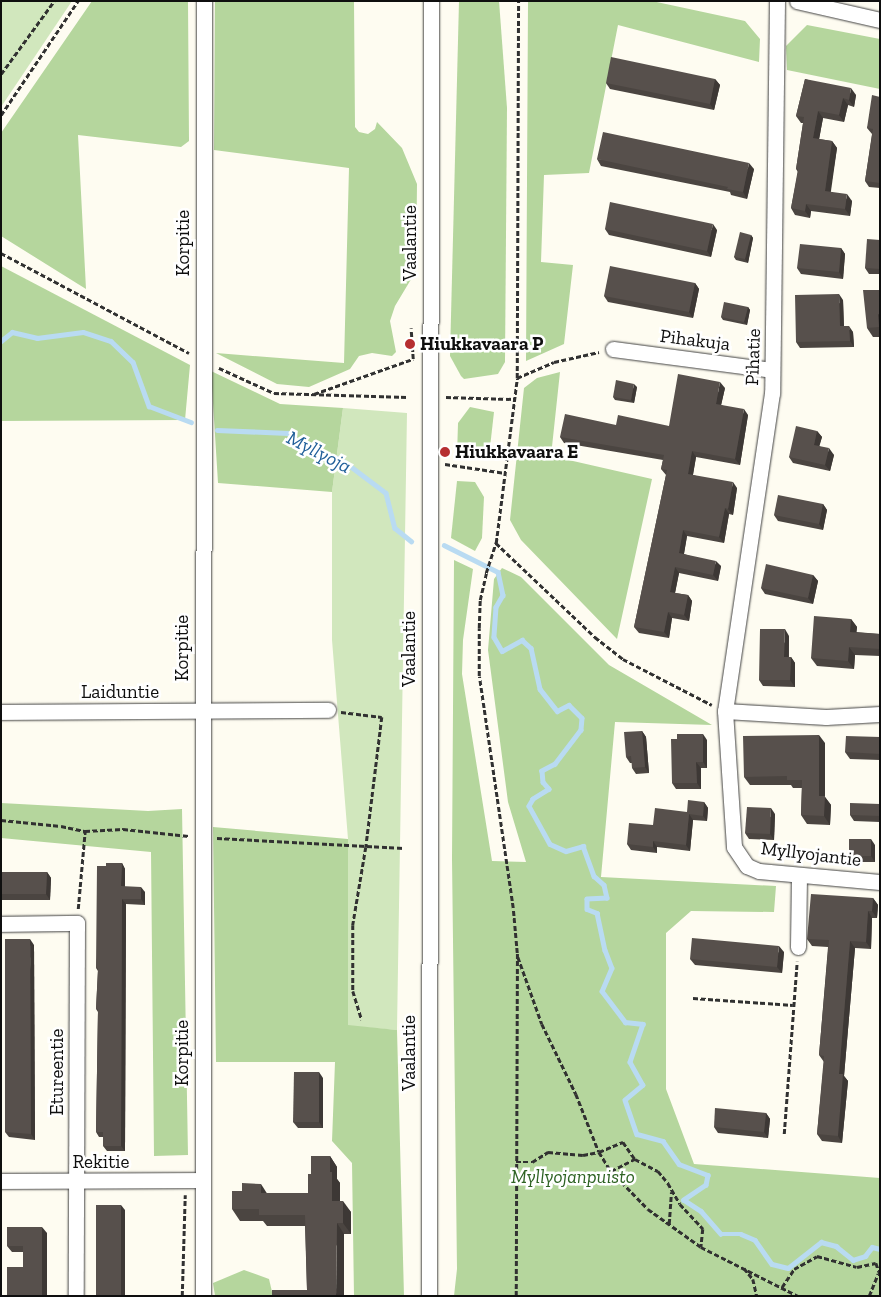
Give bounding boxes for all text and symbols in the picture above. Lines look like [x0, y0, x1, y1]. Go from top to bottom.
street label: Vaalantie [399, 205, 421, 281]
street label: Korpitie [172, 210, 194, 276]
street label: Pihakuja [659, 324, 731, 356]
street label: Pihatie [741, 328, 765, 386]
place label: Hiukkavaara P [420, 333, 543, 355]
marker: Hiukkavaara P [404, 338, 416, 350]
water label: Myllyoja [283, 426, 355, 478]
place label: Hiukkavaara E [455, 441, 578, 463]
marker: Hiukkavaara E [439, 446, 451, 458]
street label: Vaalantie [398, 611, 420, 687]
street label: Korpitie [171, 615, 193, 681]
street label: Laiduntie [81, 681, 159, 703]
street label: Myllyojantie [760, 837, 862, 871]
street label: Vaalantie [398, 1015, 420, 1091]
street label: Korpitie [171, 1020, 193, 1086]
street label: Etureentie [46, 1029, 68, 1115]
street label: Rekitie [73, 1151, 129, 1173]
park label: Myllyojanpuisto [511, 1166, 635, 1188]

